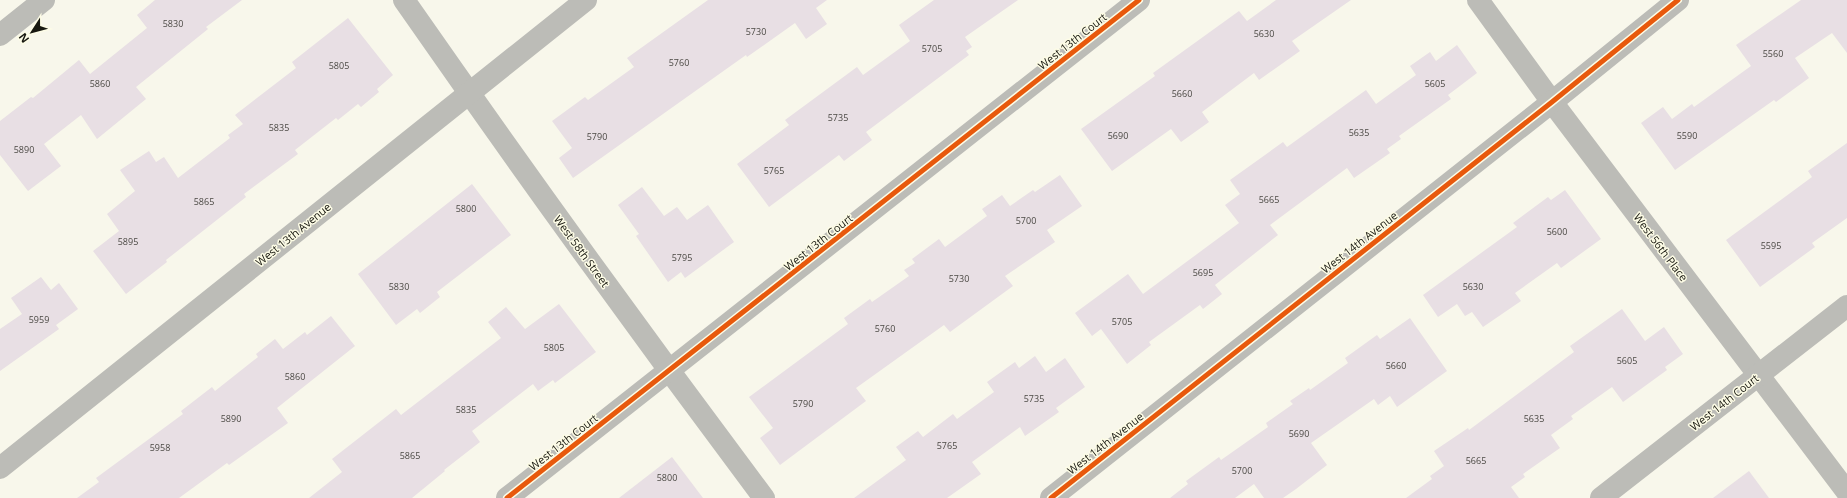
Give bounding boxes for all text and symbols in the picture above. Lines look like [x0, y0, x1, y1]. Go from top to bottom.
street label: West 13th Court [1035, 9, 1109, 73]
north arrow [12, 12, 52, 52]
house number: 5830 [163, 17, 183, 30]
house number: 5730 [746, 25, 766, 38]
house number: 5630 [1254, 27, 1274, 40]
text: N [15, 30, 32, 46]
house number: 5705 [922, 42, 942, 55]
house number: 5560 [1763, 47, 1783, 60]
house number: 5760 [669, 56, 689, 69]
house number: 5805 [329, 59, 349, 72]
house number: 5860 [90, 77, 110, 90]
house number: 5605 [1425, 77, 1445, 90]
house number: 5660 [1172, 87, 1192, 100]
house number: 5735 [828, 111, 848, 124]
house number: 5835 [269, 121, 289, 134]
house number: 5635 [1349, 126, 1369, 139]
house number: 5690 [1108, 129, 1128, 142]
house number: 5590 [1677, 129, 1697, 142]
house number: 5790 [587, 130, 607, 143]
house number: 5890 [14, 143, 34, 156]
house number: 5765 [764, 164, 784, 177]
house number: 5665 [1259, 193, 1279, 206]
house number: 5865 [194, 195, 214, 208]
street label: West 13th Avenue [252, 199, 334, 269]
house number: 5800 [456, 202, 476, 215]
street label: West 14th Avenue [1318, 208, 1400, 276]
street label: West 13th Court [781, 210, 855, 274]
street label: West 56th Place [1631, 210, 1691, 284]
street label: West 58th Street [551, 212, 613, 290]
house number: 5700 [1016, 214, 1036, 227]
house number: 5600 [1547, 225, 1567, 238]
house number: 5895 [118, 235, 138, 248]
house number: 5595 [1761, 239, 1781, 252]
house number: 5795 [672, 251, 692, 264]
house number: 5695 [1193, 266, 1213, 279]
house number: 5730 [949, 272, 969, 285]
house number: 5830 [389, 280, 409, 293]
house number: 5630 [1463, 280, 1483, 293]
house number: 5959 [29, 313, 49, 326]
house number: 5705 [1112, 315, 1132, 328]
house number: 5760 [875, 322, 895, 335]
house number: 5805 [544, 341, 564, 354]
house number: 5605 [1617, 354, 1637, 367]
house number: 5660 [1386, 359, 1406, 372]
house number: 5860 [285, 370, 305, 383]
street label: West 14th Court [1687, 370, 1761, 434]
house number: 5735 [1024, 392, 1044, 405]
house number: 5790 [793, 397, 813, 410]
house number: 5835 [456, 403, 476, 416]
street label: West 14th Avenue [1064, 409, 1146, 477]
street label: West 13th Court [526, 410, 600, 474]
house number: 5890 [221, 412, 241, 425]
house number: 5635 [1524, 412, 1544, 425]
house number: 5690 [1289, 427, 1309, 440]
house number: 5765 [937, 439, 957, 452]
house number: 5958 [150, 441, 170, 454]
house number: 5865 [400, 449, 420, 462]
house number: 5665 [1466, 454, 1486, 467]
house number: 5700 [1232, 464, 1252, 477]
house number: 5800 [657, 471, 677, 484]

